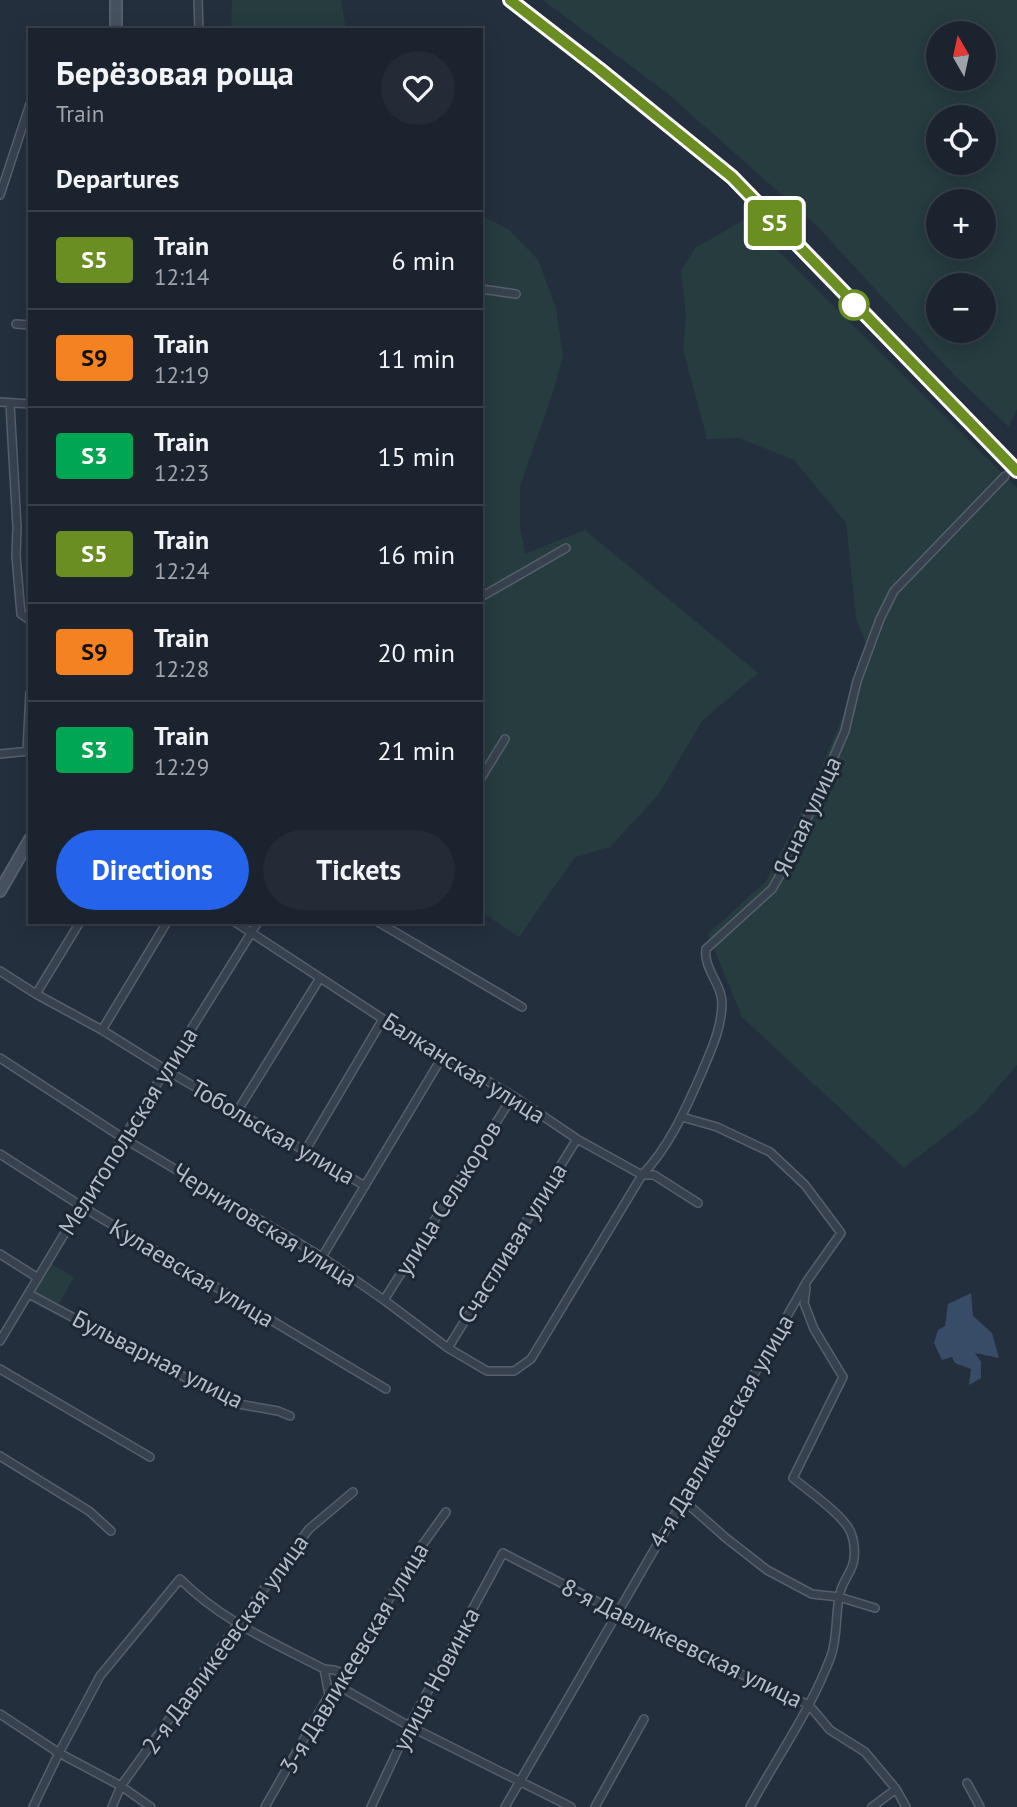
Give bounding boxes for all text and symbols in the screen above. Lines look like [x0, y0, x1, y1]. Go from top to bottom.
north arrow [926, 21, 996, 91]
map controls [926, 21, 996, 343]
text: Берёзовая роща [56, 51, 294, 94]
button: heart [381, 51, 455, 125]
text: Train [56, 99, 104, 128]
button: locate [926, 105, 996, 175]
text: Departures [56, 162, 179, 195]
button: + [926, 189, 996, 259]
line badge: S5 [744, 200, 806, 246]
text: S5 [762, 207, 788, 238]
text: Train [154, 229, 209, 262]
text: S5 [81, 244, 108, 275]
text: 6 min [392, 244, 455, 277]
text: 12:14 [154, 262, 209, 291]
button: − [926, 273, 996, 343]
unlabelled marker [839, 290, 869, 320]
text: Train [154, 327, 209, 360]
text: S9 [81, 342, 108, 373]
text: 11 min [377, 342, 455, 375]
text: 12:19 [154, 360, 209, 389]
text: Train [154, 425, 209, 458]
text: S3 [81, 440, 108, 471]
text: 15 min [377, 440, 455, 473]
text: 12:23 [154, 458, 209, 487]
text: Train [154, 523, 209, 556]
text: S5 [81, 538, 108, 569]
text: 16 min [377, 538, 455, 571]
text: 12:24 [154, 556, 209, 585]
text: Train [154, 621, 209, 654]
text: S9 [81, 636, 108, 667]
text: 20 min [377, 636, 455, 669]
text: 12:28 [154, 654, 209, 683]
text: Train [154, 719, 209, 752]
text: S3 [81, 734, 108, 765]
text: 21 min [377, 734, 455, 767]
street label: Ясная улица [766, 751, 848, 881]
text: 12:29 [154, 752, 209, 781]
button: Directions [56, 830, 249, 910]
button: Tickets [263, 830, 455, 910]
street label: Балканская улица [377, 1005, 551, 1131]
street label: Мелитопольская улица [51, 1021, 205, 1241]
street label: Тобольская улица [185, 1072, 361, 1192]
street label: улица Селькоров [388, 1115, 508, 1281]
street label: Черниговская улица [167, 1156, 363, 1294]
street label: Счастливая улица [450, 1157, 574, 1329]
street label: Кулаевская улица [104, 1212, 280, 1334]
street label: Бульварная улица [67, 1303, 249, 1415]
street label: 4-я Давликеевская улица [641, 1309, 801, 1553]
street label: 2-я Давликеевская улица [135, 1528, 315, 1760]
street label: 3-я Давликеевская улица [273, 1537, 435, 1779]
street label: 8-я Давликеевская улица [556, 1571, 808, 1715]
street label: улица Новинка [385, 1602, 487, 1756]

